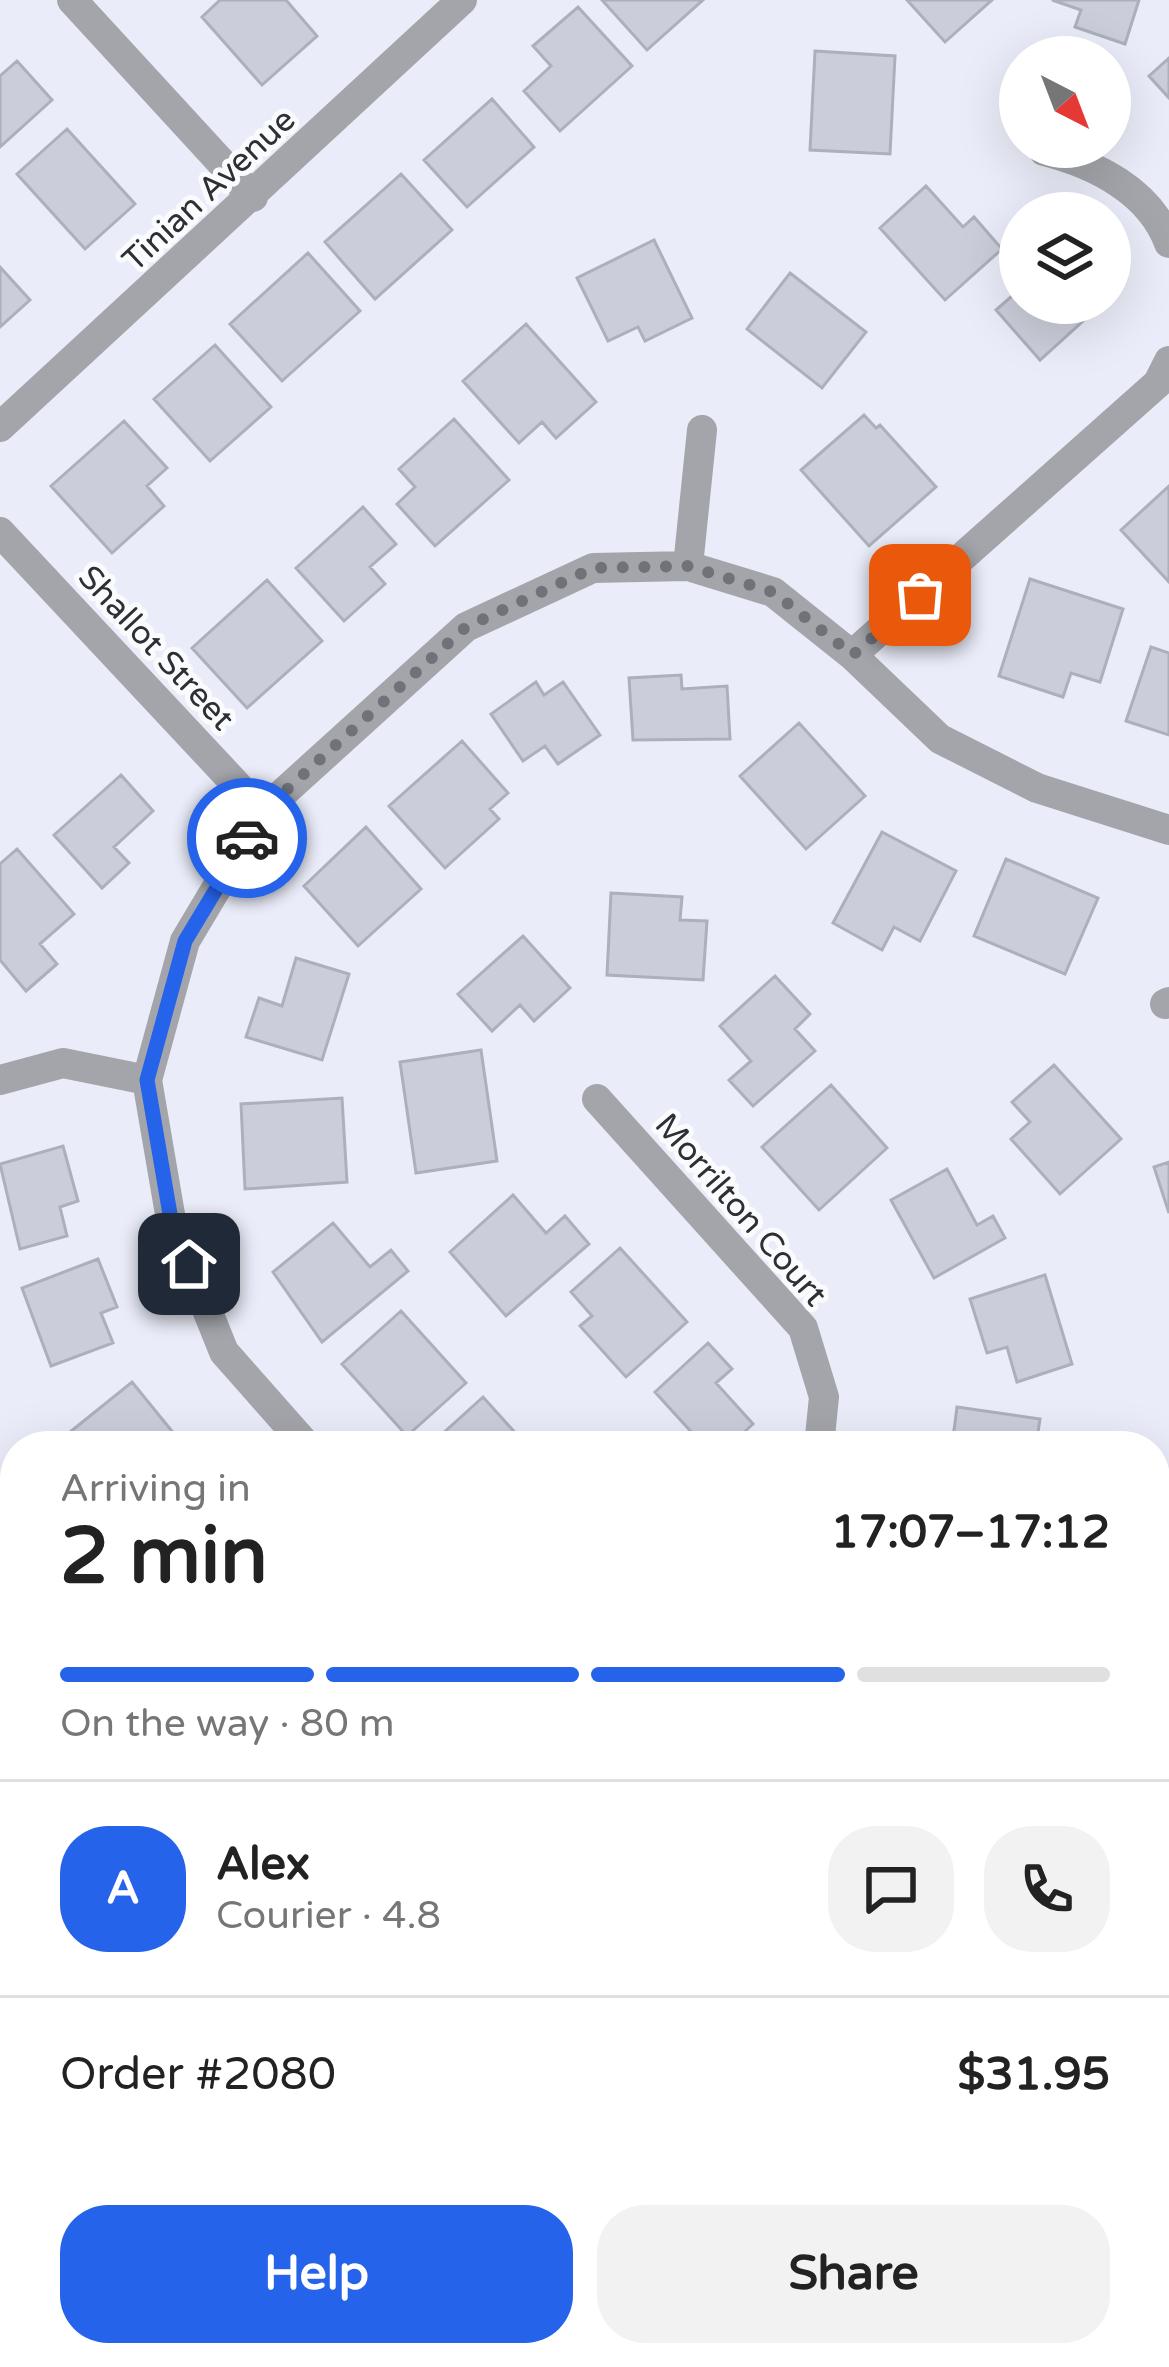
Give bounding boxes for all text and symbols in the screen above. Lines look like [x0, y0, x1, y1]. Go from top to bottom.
north arrow [999, 36, 1131, 168]
map controls [999, 36, 1131, 324]
street label: Tinian Avenue [115, 100, 303, 280]
button: layers [999, 192, 1131, 324]
pin [869, 544, 971, 646]
street label: Shallot Street [70, 558, 242, 738]
icon: bag [887, 562, 953, 628]
courier [187, 778, 307, 898]
icon: car [214, 805, 280, 871]
street label: Morrilton Court [647, 1106, 835, 1314]
pin [138, 1213, 240, 1315]
icon: home [156, 1231, 222, 1297]
text: Arriving in [60, 1465, 251, 1512]
text: 17:07–17:12 [831, 1506, 1110, 1560]
text: 2 min [60, 1510, 268, 1604]
text: On the way · 80 m [60, 1700, 395, 1747]
button: chat [828, 1826, 954, 1952]
button: phone [984, 1826, 1110, 1952]
text: Alex [216, 1838, 310, 1892]
text: A [106, 1862, 140, 1916]
text: Courier · 4.8 [216, 1892, 441, 1939]
text: Order #2080 [60, 2048, 336, 2102]
text: $31.95 [958, 2048, 1110, 2102]
button: Help [60, 2205, 573, 2343]
button: Share [597, 2205, 1110, 2343]

